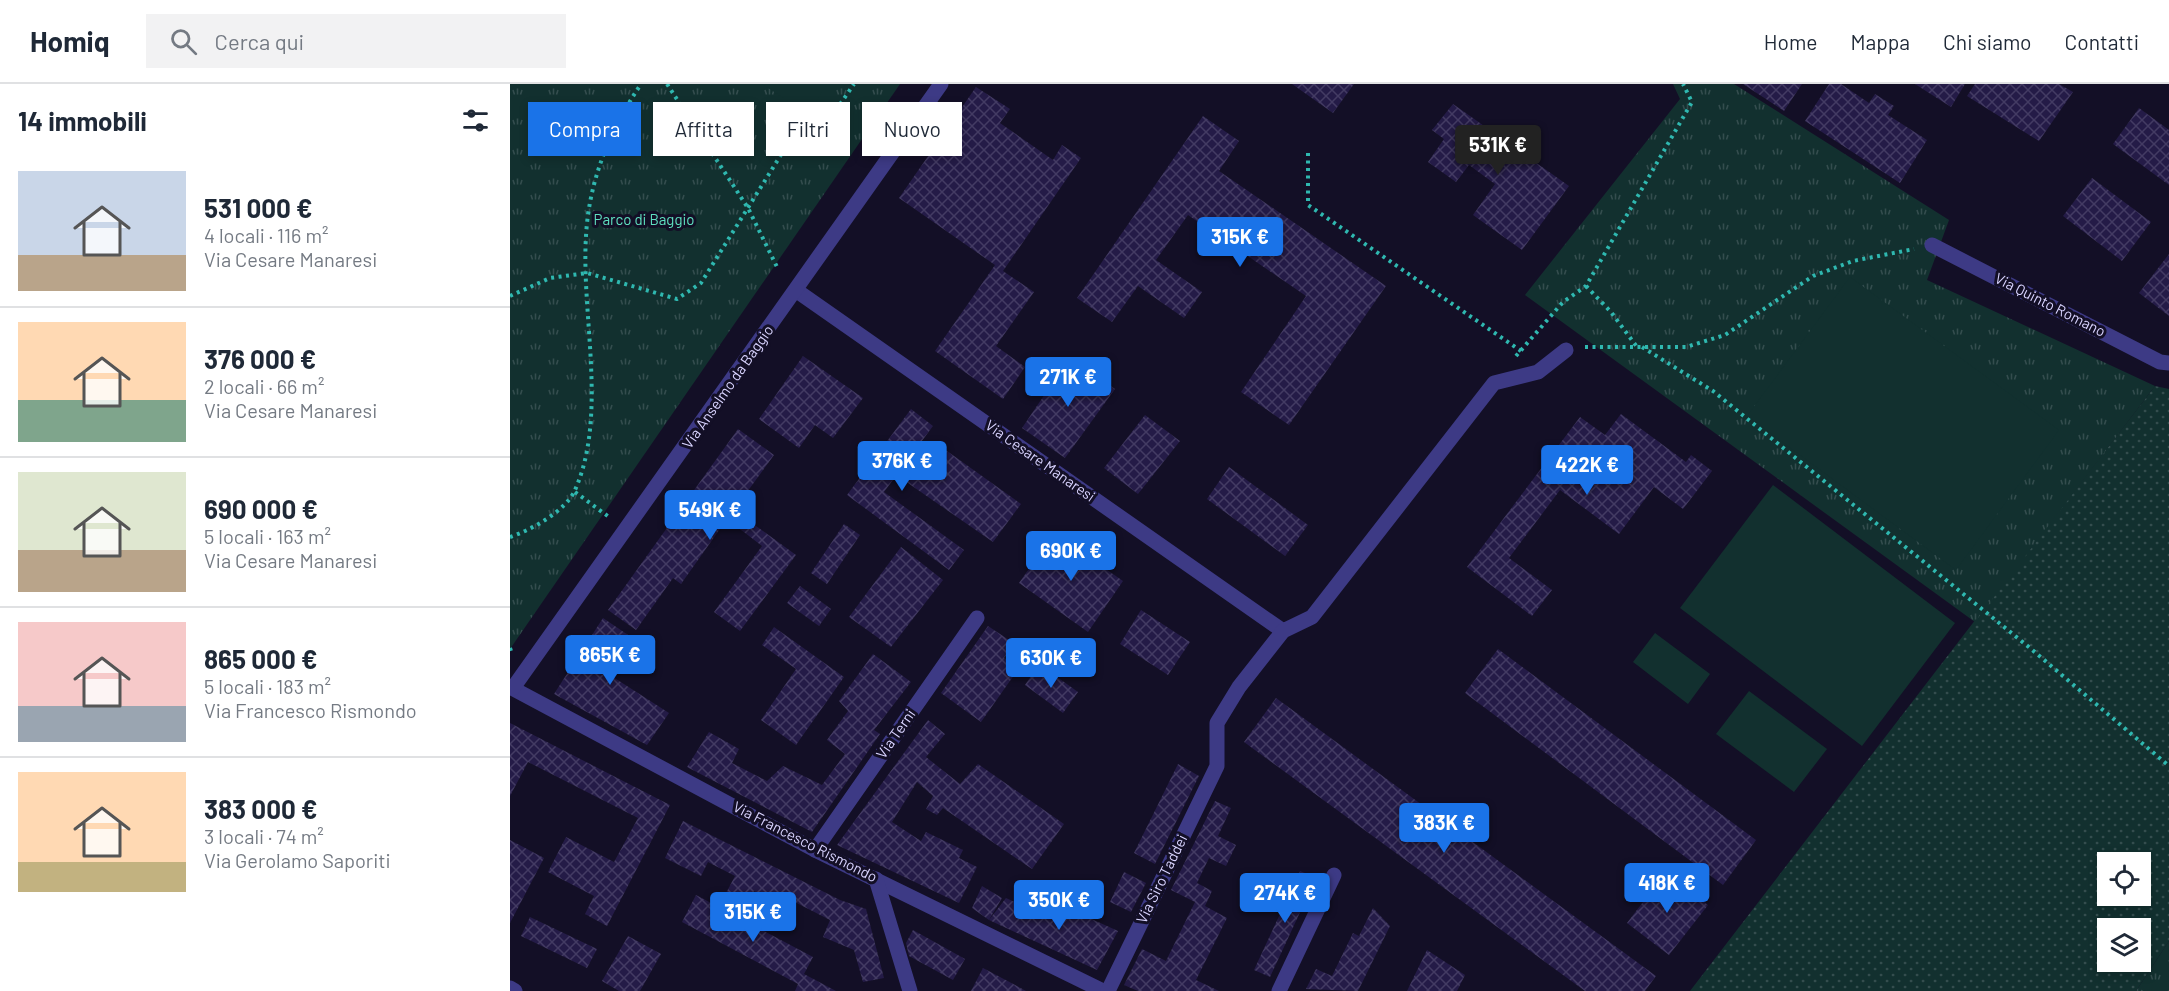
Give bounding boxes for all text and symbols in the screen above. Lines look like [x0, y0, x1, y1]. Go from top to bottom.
search box [146, 14, 566, 68]
text: Homiq [30, 24, 110, 58]
icon: search [167, 25, 200, 58]
text: Cerca qui [215, 28, 304, 54]
text: Home [1764, 29, 1817, 54]
text: Mappa [1850, 29, 1910, 54]
text: Chi siamo [1943, 29, 2032, 54]
text: Contatti [2065, 29, 2139, 54]
chip: Compra [528, 102, 641, 156]
chip: Affitta [653, 102, 754, 156]
chip: Filtri [766, 102, 850, 156]
chip: Nuovo [862, 102, 962, 156]
icon: filters [459, 104, 492, 137]
text: 14 immobili [18, 105, 147, 136]
pin: 531K € [1449, 125, 1547, 176]
text: 531K € [1469, 132, 1527, 156]
text: 531 000 € [204, 192, 313, 223]
icon: home [66, 195, 138, 267]
park label: Parco di Baggio [594, 210, 694, 228]
pin: 315K € [1191, 217, 1289, 268]
text: 4 locali · 116 m² [204, 223, 328, 247]
text: 315K € [1211, 224, 1269, 248]
text: Via Cesare Manaresi [204, 247, 377, 271]
street label: Via Quinto Romano [1992, 268, 2109, 340]
street label: Via Anselmo da Baggio [678, 321, 777, 452]
text: 376 000 € [204, 343, 316, 374]
icon: home [66, 346, 138, 418]
pin: 271K € [1019, 357, 1117, 408]
text: 271K € [1039, 364, 1097, 388]
text: 2 locali · 66 m² [204, 374, 324, 398]
text: Via Cesare Manaresi [204, 398, 377, 422]
street label: Via Cesare Manaresi [982, 416, 1099, 505]
pin: 376K € [853, 441, 951, 492]
pin: 422K € [1538, 445, 1636, 496]
text: 376K € [872, 448, 932, 472]
text: 422K € [1555, 452, 1619, 476]
pin: 549K € [661, 490, 759, 541]
text: 690 000 € [204, 493, 318, 524]
icon: home [66, 496, 138, 568]
text: 549K € [679, 497, 741, 521]
text: 5 locali · 163 m² [204, 524, 331, 548]
pin: 690K € [1022, 531, 1120, 582]
text: 690K € [1040, 538, 1102, 562]
text: Via Cesare Manaresi [204, 548, 377, 572]
pin: 865K € [561, 635, 659, 686]
pin: 630K € [1002, 638, 1100, 689]
text: 865K € [579, 642, 641, 666]
text: 865 000 € [204, 643, 317, 674]
text: 630K € [1020, 645, 1082, 669]
icon: home [66, 646, 138, 718]
text: 5 locali · 183 m² [204, 674, 331, 698]
text: Via Francesco Rismondo [204, 698, 417, 722]
street label: Via Terni [872, 705, 919, 762]
text: 383 000 € [204, 793, 318, 824]
icon: home [66, 796, 138, 868]
street label: Via Francesco Rismondo [730, 797, 881, 885]
pin: 383K € [1395, 803, 1493, 854]
text: 383K € [1413, 810, 1475, 834]
text: 3 locali · 74 m² [204, 824, 324, 848]
street label: Via Siro Taddei [1132, 831, 1190, 926]
text: Via Gerolamo Saporiti [204, 848, 391, 872]
map controls [2097, 852, 2151, 972]
button: locate [2097, 852, 2151, 906]
pin: 418K € [1618, 863, 1716, 914]
text: 418K € [1638, 870, 1696, 894]
pin: 274K € [1236, 873, 1334, 924]
pin: 350K € [1010, 880, 1108, 931]
text: 274K € [1254, 880, 1316, 904]
text: 350K € [1028, 887, 1090, 911]
pin: 315K € [704, 892, 802, 943]
text: 315K € [724, 899, 782, 923]
button: layers [2097, 918, 2151, 972]

